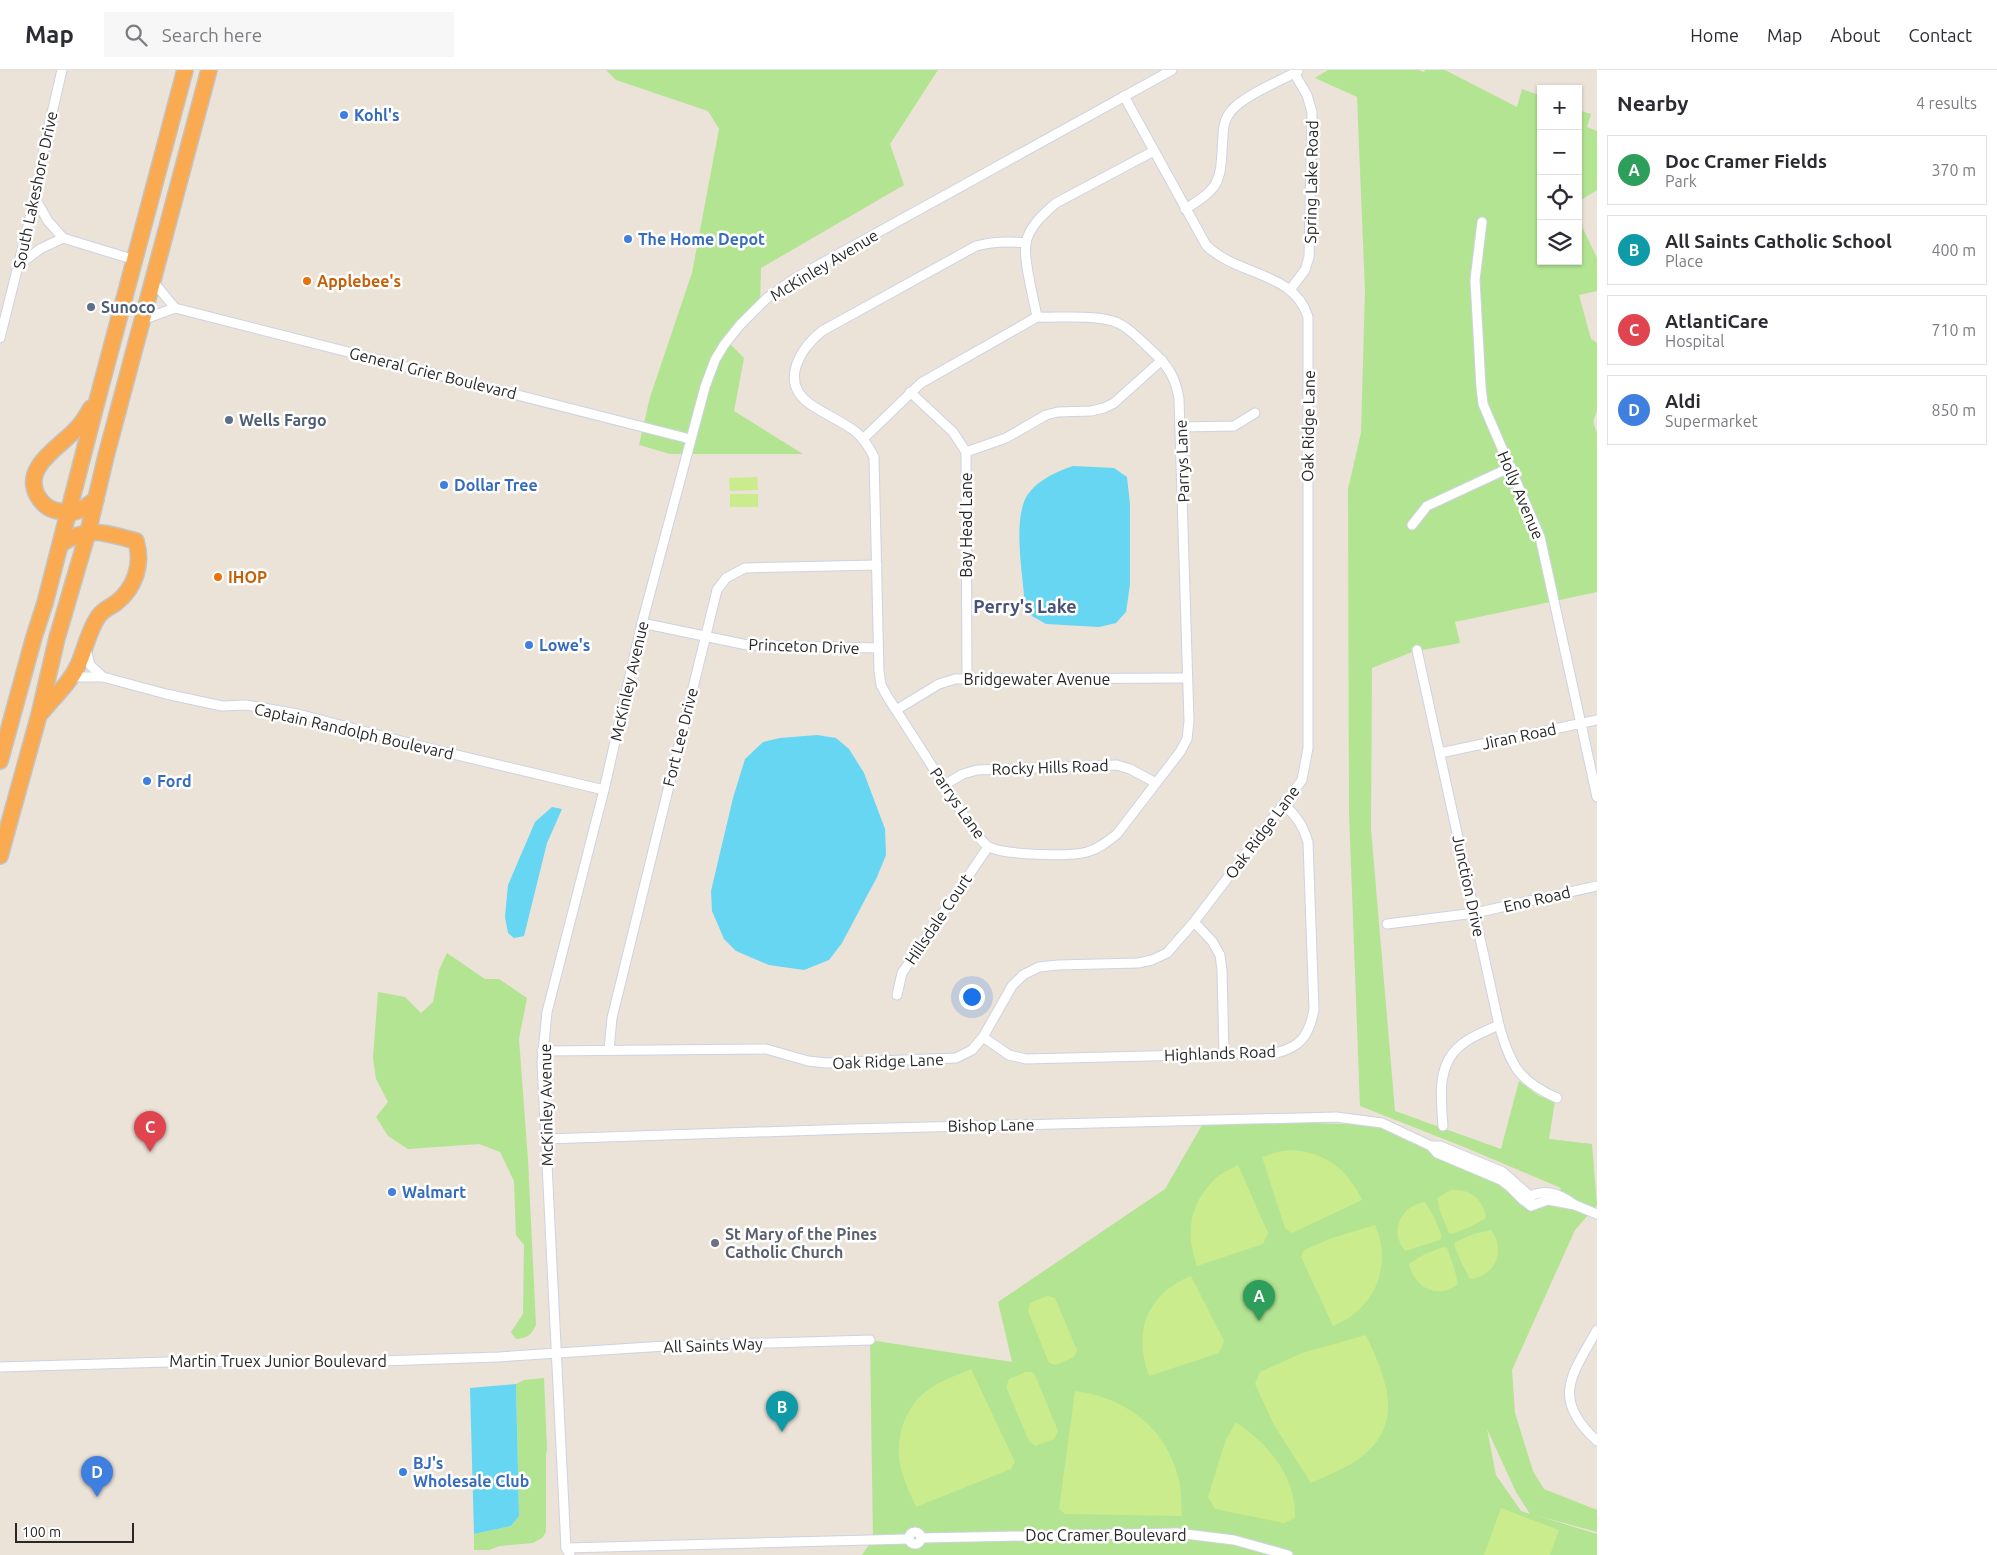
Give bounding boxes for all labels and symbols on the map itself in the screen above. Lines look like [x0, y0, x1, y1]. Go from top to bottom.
place label: Kohl's [354, 106, 399, 124]
street label: South Lakeshore Drive [9, 109, 61, 271]
marker: Kohl's [338, 109, 350, 121]
street label: Spring Lake Road [1301, 120, 1321, 244]
street label: McKinley Avenue [767, 226, 881, 304]
place label: The Home Depot [638, 230, 765, 248]
marker: The Home Depot [622, 233, 634, 245]
place label: Applebee's [317, 272, 401, 290]
marker: Applebee's [301, 275, 313, 287]
place label: Sunoco [101, 298, 156, 316]
marker: Sunoco [85, 301, 97, 313]
street label: General Grier Boulevard [347, 343, 519, 403]
street label: Oak Ridge Lane [1298, 370, 1318, 482]
place label: Wells Fargo [239, 411, 327, 429]
marker: Wells Fargo [223, 414, 235, 426]
street label: Parrys Lane [1172, 419, 1192, 503]
street label: Holly Avenue [1494, 448, 1548, 542]
street label: Bay Head Lane [957, 472, 975, 578]
place label: Dollar Tree [454, 476, 538, 494]
marker: Dollar Tree [438, 479, 450, 491]
place label: IHOP [228, 568, 267, 586]
marker: IHOP [212, 571, 224, 583]
district label: Perry's Lake [973, 596, 1077, 616]
street label: McKinley Avenue [606, 619, 652, 743]
street label: Princeton Drive [748, 635, 860, 657]
place label: Lowe's [539, 636, 590, 654]
marker: Lowe's [523, 639, 535, 651]
street label: Bridgewater Avenue [964, 670, 1110, 688]
street label: Fort Lee Drive [659, 686, 701, 788]
street label: Captain Randolph Boulevard [253, 699, 455, 763]
street label: Jiran Road [1480, 719, 1558, 753]
street label: Rocky Hills Road [991, 756, 1109, 778]
street label: Parrys Lane [927, 764, 989, 842]
place label: Ford [157, 772, 192, 790]
marker: Ford [141, 775, 153, 787]
street label: Oak Ridge Lane [1221, 782, 1303, 882]
street label: Junction Drive [1449, 833, 1489, 939]
street label: Hillsdale Court [901, 870, 975, 968]
street label: Eno Road [1502, 883, 1572, 915]
your location [959, 984, 985, 1010]
street label: Highlands Road [1164, 1042, 1276, 1064]
street label: McKinley Avenue [536, 1043, 556, 1167]
street label: Oak Ridge Lane [832, 1050, 944, 1072]
pin: C [134, 1111, 166, 1152]
street label: Bishop Lane [947, 1115, 1035, 1135]
place label: Walmart [402, 1183, 466, 1201]
marker: Walmart [386, 1186, 398, 1198]
place label: St Mary of the Pines Catholic Church [725, 1225, 877, 1261]
marker: St Mary of the Pines Catholic Church [709, 1237, 721, 1249]
pin: A [1243, 1280, 1275, 1321]
street label: All Saints Way [663, 1334, 763, 1356]
street label: Martin Truex Junior Boulevard [169, 1352, 387, 1370]
pin: B [766, 1391, 798, 1432]
place label: BJ's Wholesale Club [413, 1454, 529, 1490]
pin: D [81, 1456, 113, 1497]
marker: BJ's Wholesale Club [397, 1466, 409, 1478]
scale bar [15, 1520, 134, 1543]
street label: Doc Cramer Boulevard [1025, 1526, 1187, 1544]

